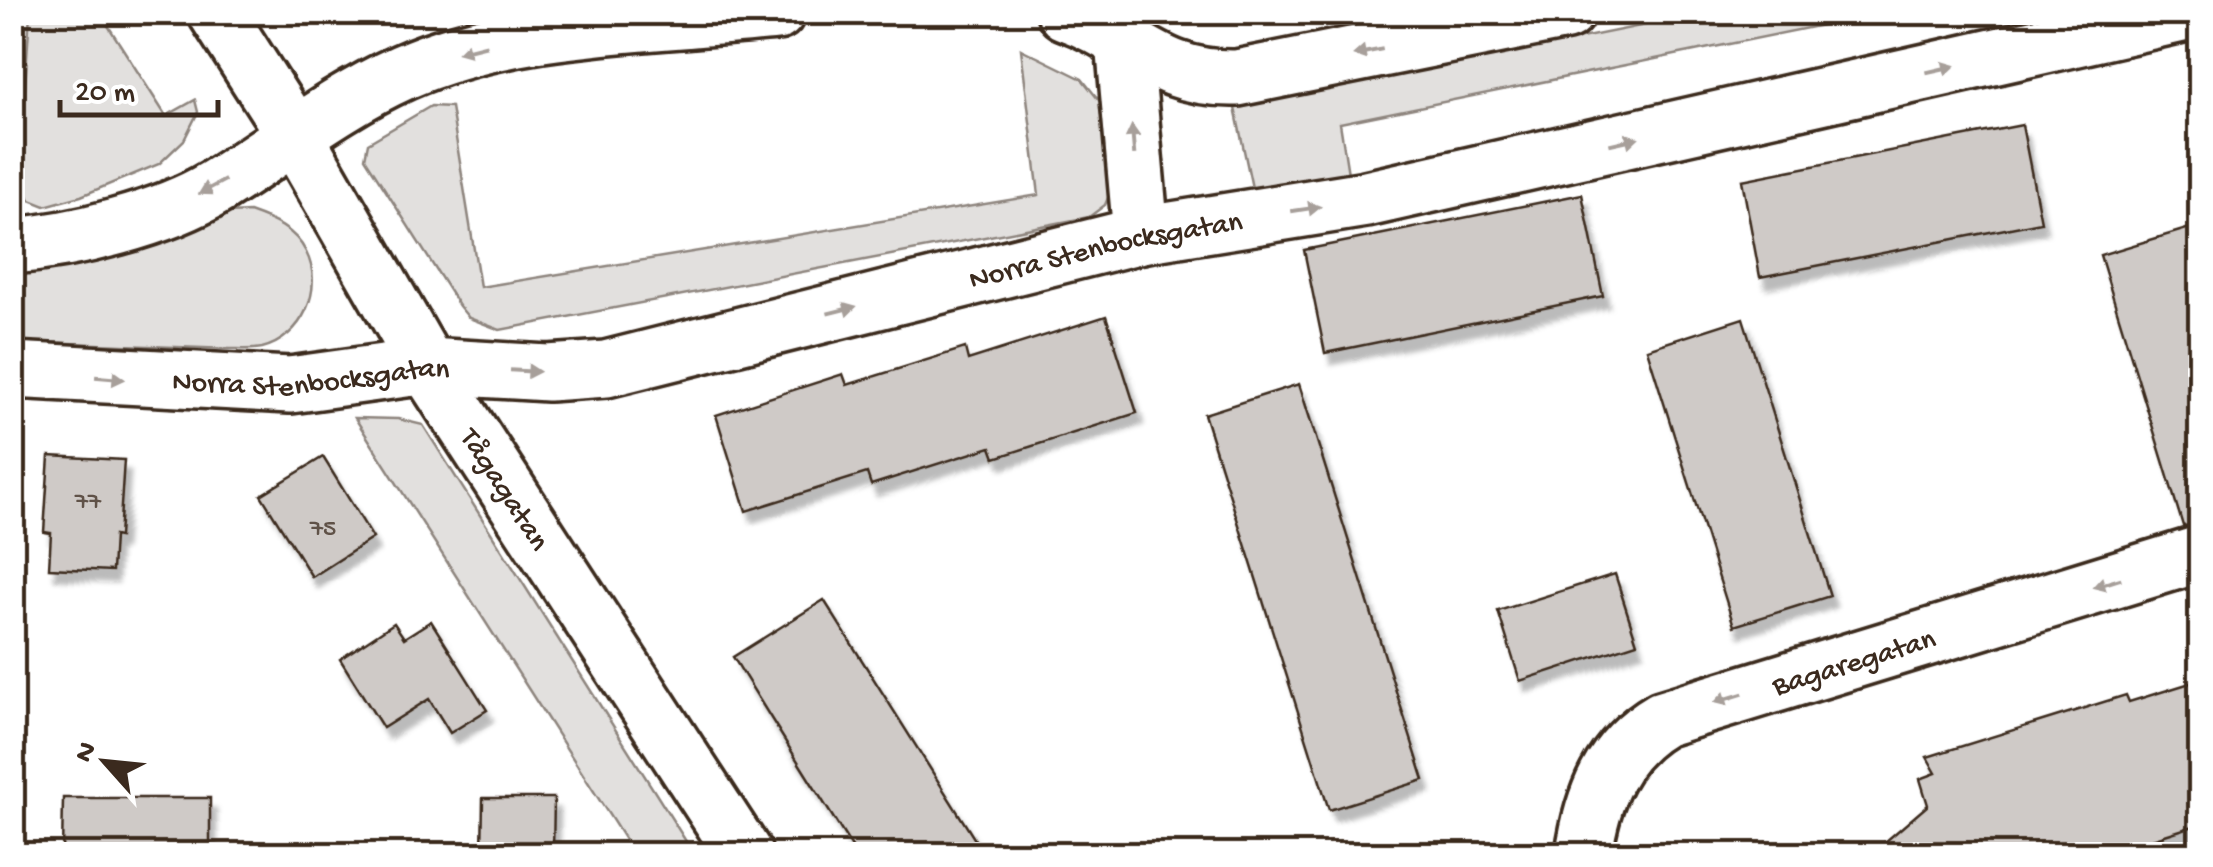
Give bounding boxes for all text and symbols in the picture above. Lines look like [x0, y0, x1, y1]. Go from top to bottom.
one-way arrow [456, 42, 487, 58]
one-way arrow [1351, 45, 1383, 60]
scale bar [60, 55, 218, 117]
one-way arrow [1926, 61, 1957, 76]
text: 20 m [75, 77, 135, 112]
one-way arrow [1124, 123, 1140, 155]
one-way arrow [1609, 133, 1640, 148]
one-way arrow [198, 178, 227, 195]
one-way arrow [1291, 200, 1322, 216]
street label: Norra Stenbocksgatan [966, 206, 1245, 299]
one-way arrow [827, 302, 858, 318]
street label: Norra Stenbocksgatan [171, 353, 451, 407]
one-way arrow [509, 364, 541, 380]
one-way arrow [94, 370, 126, 386]
street label: Tågagatan [449, 421, 555, 558]
house number: 77 [74, 489, 102, 518]
house number: 75 [309, 516, 336, 545]
one-way arrow [2092, 576, 2122, 591]
street label: Bagaregatan [1768, 623, 1940, 706]
one-way arrow [1714, 691, 1744, 706]
north arrow [55, 712, 155, 812]
text: N [68, 737, 106, 768]

